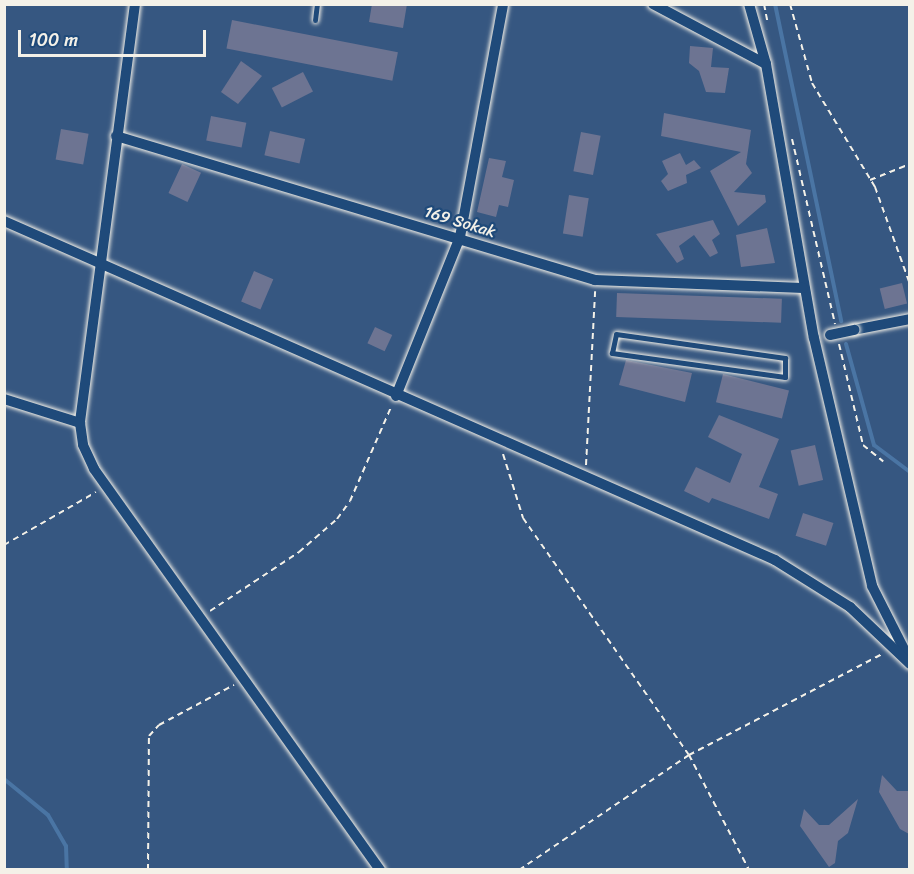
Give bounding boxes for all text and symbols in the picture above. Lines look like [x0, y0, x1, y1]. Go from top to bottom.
scale bar [21, 18, 208, 56]
text: 100 m [29, 24, 78, 56]
street label: 169 Sokak [422, 202, 498, 242]

